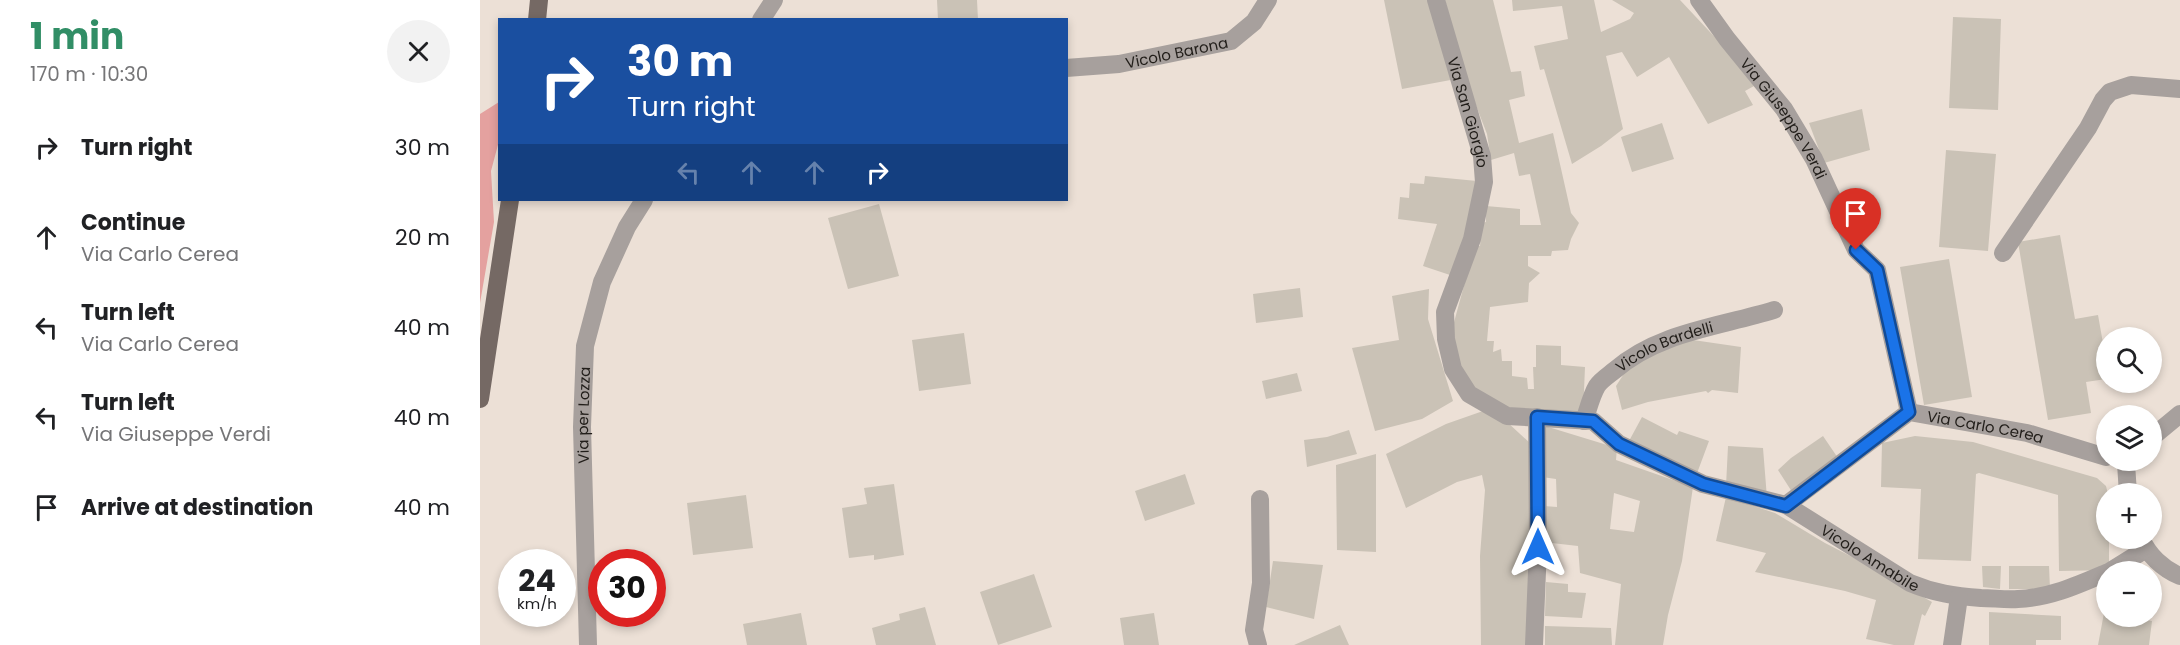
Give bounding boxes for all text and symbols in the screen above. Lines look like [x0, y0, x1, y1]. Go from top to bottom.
text: 1 min [30, 11, 124, 62]
button: close [387, 20, 450, 83]
street label: Vicolo Barona [1123, 31, 1230, 73]
text: 30 m [627, 32, 733, 91]
icon: right [528, 42, 606, 120]
street label: Via Giuseppe Verdi [1736, 53, 1832, 182]
street label: Via San Giorgio [1443, 54, 1493, 168]
text: 170 m · 10:30 [30, 60, 148, 88]
text: Turn right [627, 88, 756, 125]
icon: right [30, 131, 63, 164]
text: Turn right [81, 132, 192, 163]
text: 30 m [395, 132, 450, 163]
icon: left [672, 156, 705, 189]
icon: ahead [735, 156, 768, 189]
icon: ahead [798, 156, 831, 189]
icon: right [861, 156, 894, 189]
pin [1830, 188, 1881, 250]
icon: arrive [1839, 197, 1872, 230]
text: Continue [81, 207, 185, 238]
icon: ahead [30, 221, 63, 254]
text: 20 m [395, 222, 450, 253]
text: Via Carlo Cerea [81, 240, 239, 268]
text: Turn left [81, 297, 175, 328]
icon: left [30, 311, 63, 344]
text: 40 m [394, 312, 450, 343]
street label: Vicolo Bardelli [1611, 316, 1715, 376]
map controls [2096, 327, 2162, 627]
button: search [2096, 327, 2162, 393]
text: Via Carlo Cerea [81, 330, 239, 358]
street label: Via per Lozza [571, 366, 595, 464]
text: Turn left [81, 387, 175, 418]
icon: left [30, 401, 63, 434]
text: 40 m [394, 402, 450, 433]
street label: Via Carlo Cerea [1925, 405, 2047, 448]
button: layers [2096, 405, 2162, 471]
text: Via Giuseppe Verdi [81, 420, 271, 448]
button: + [2096, 483, 2162, 549]
icon: arrive [30, 491, 63, 524]
text: Arrive at destination [81, 492, 313, 523]
text: 40 m [394, 492, 450, 523]
position arrow [1506, 515, 1570, 579]
street label: Vicolo Amabile [1817, 519, 1922, 596]
speed limit sign: 30 [588, 549, 666, 627]
text: 24 [518, 559, 556, 602]
button: − [2096, 561, 2162, 627]
text: km/h [517, 593, 557, 614]

